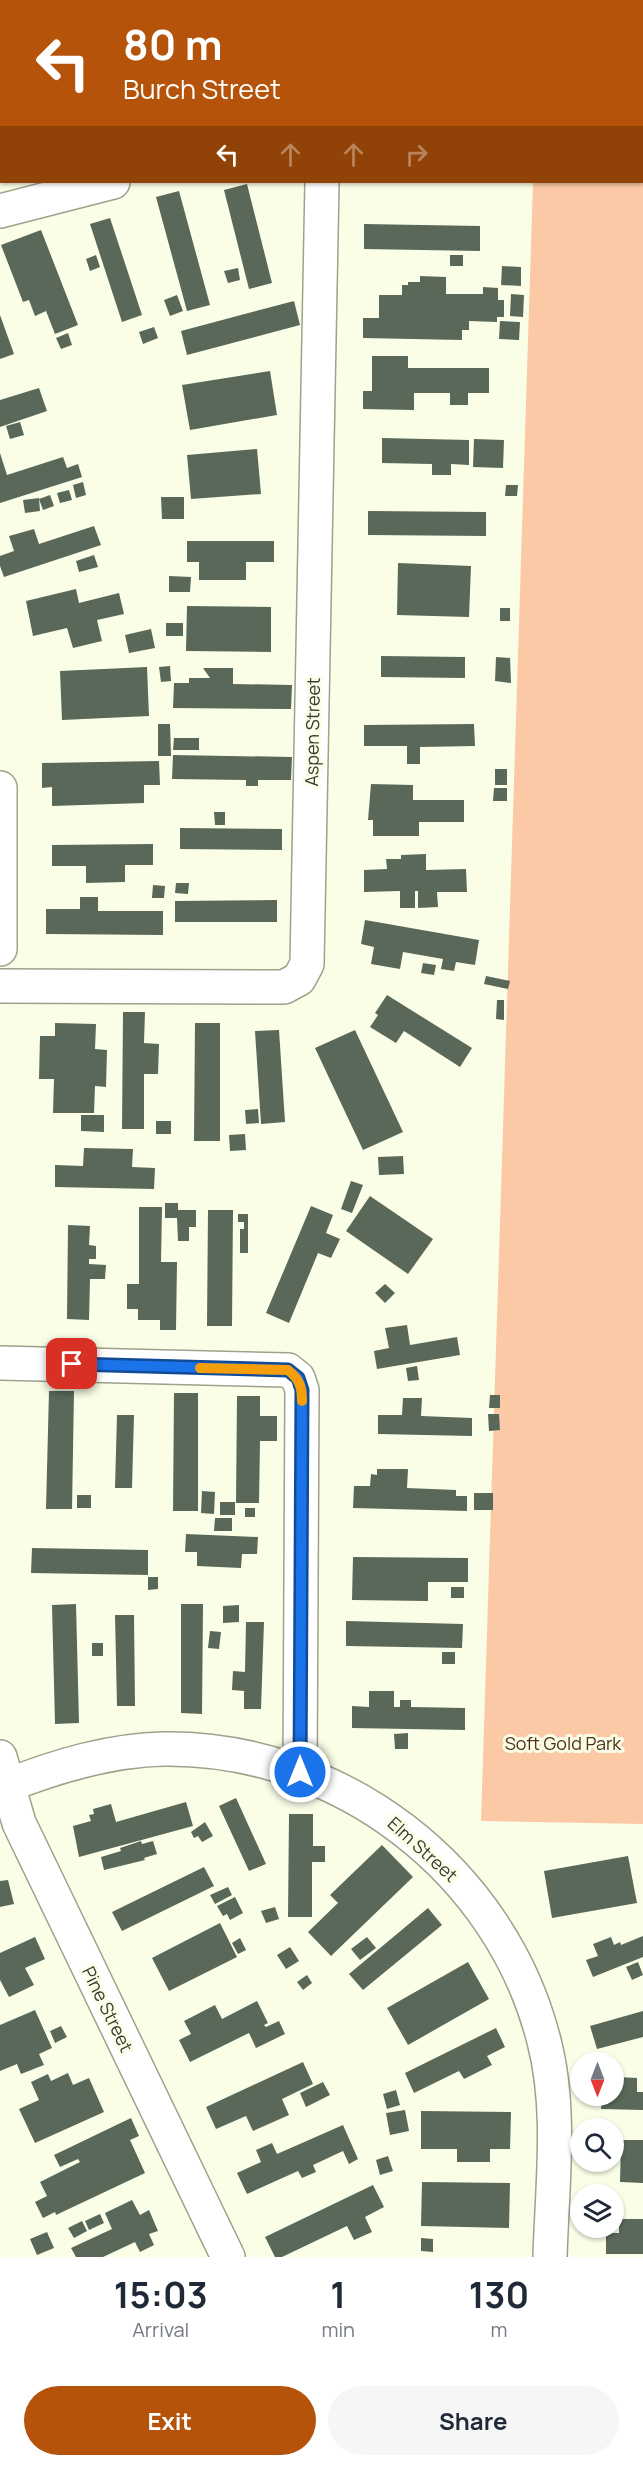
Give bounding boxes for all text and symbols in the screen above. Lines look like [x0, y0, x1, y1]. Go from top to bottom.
text: 80 m [123, 15, 223, 73]
icon: left [24, 24, 102, 102]
text: Burch Street [123, 70, 281, 107]
icon: left [211, 138, 244, 171]
icon: ahead [274, 138, 307, 171]
icon: ahead [337, 138, 370, 171]
icon: right [400, 138, 433, 171]
street label: Aspen Street [299, 677, 325, 787]
pin [46, 1338, 97, 1389]
icon: arrive [55, 1347, 88, 1380]
park label: Soft Gold Park [505, 1731, 622, 1755]
position arrow [268, 1740, 332, 1804]
street label: Elm Street [383, 1811, 463, 1887]
street label: Pine Street [77, 1962, 139, 2056]
north arrow [570, 2052, 624, 2106]
map controls [570, 2052, 624, 2238]
button: search [570, 2118, 624, 2172]
button: layers [570, 2184, 624, 2238]
text: 15:03 [114, 2270, 208, 2319]
text: 1 [330, 2270, 346, 2319]
text: 130 [469, 2270, 529, 2319]
text: Arrival [132, 2316, 189, 2343]
text: min [321, 2316, 355, 2343]
text: m [490, 2316, 507, 2343]
button: Exit [24, 2386, 316, 2455]
button: Share [328, 2386, 619, 2455]

